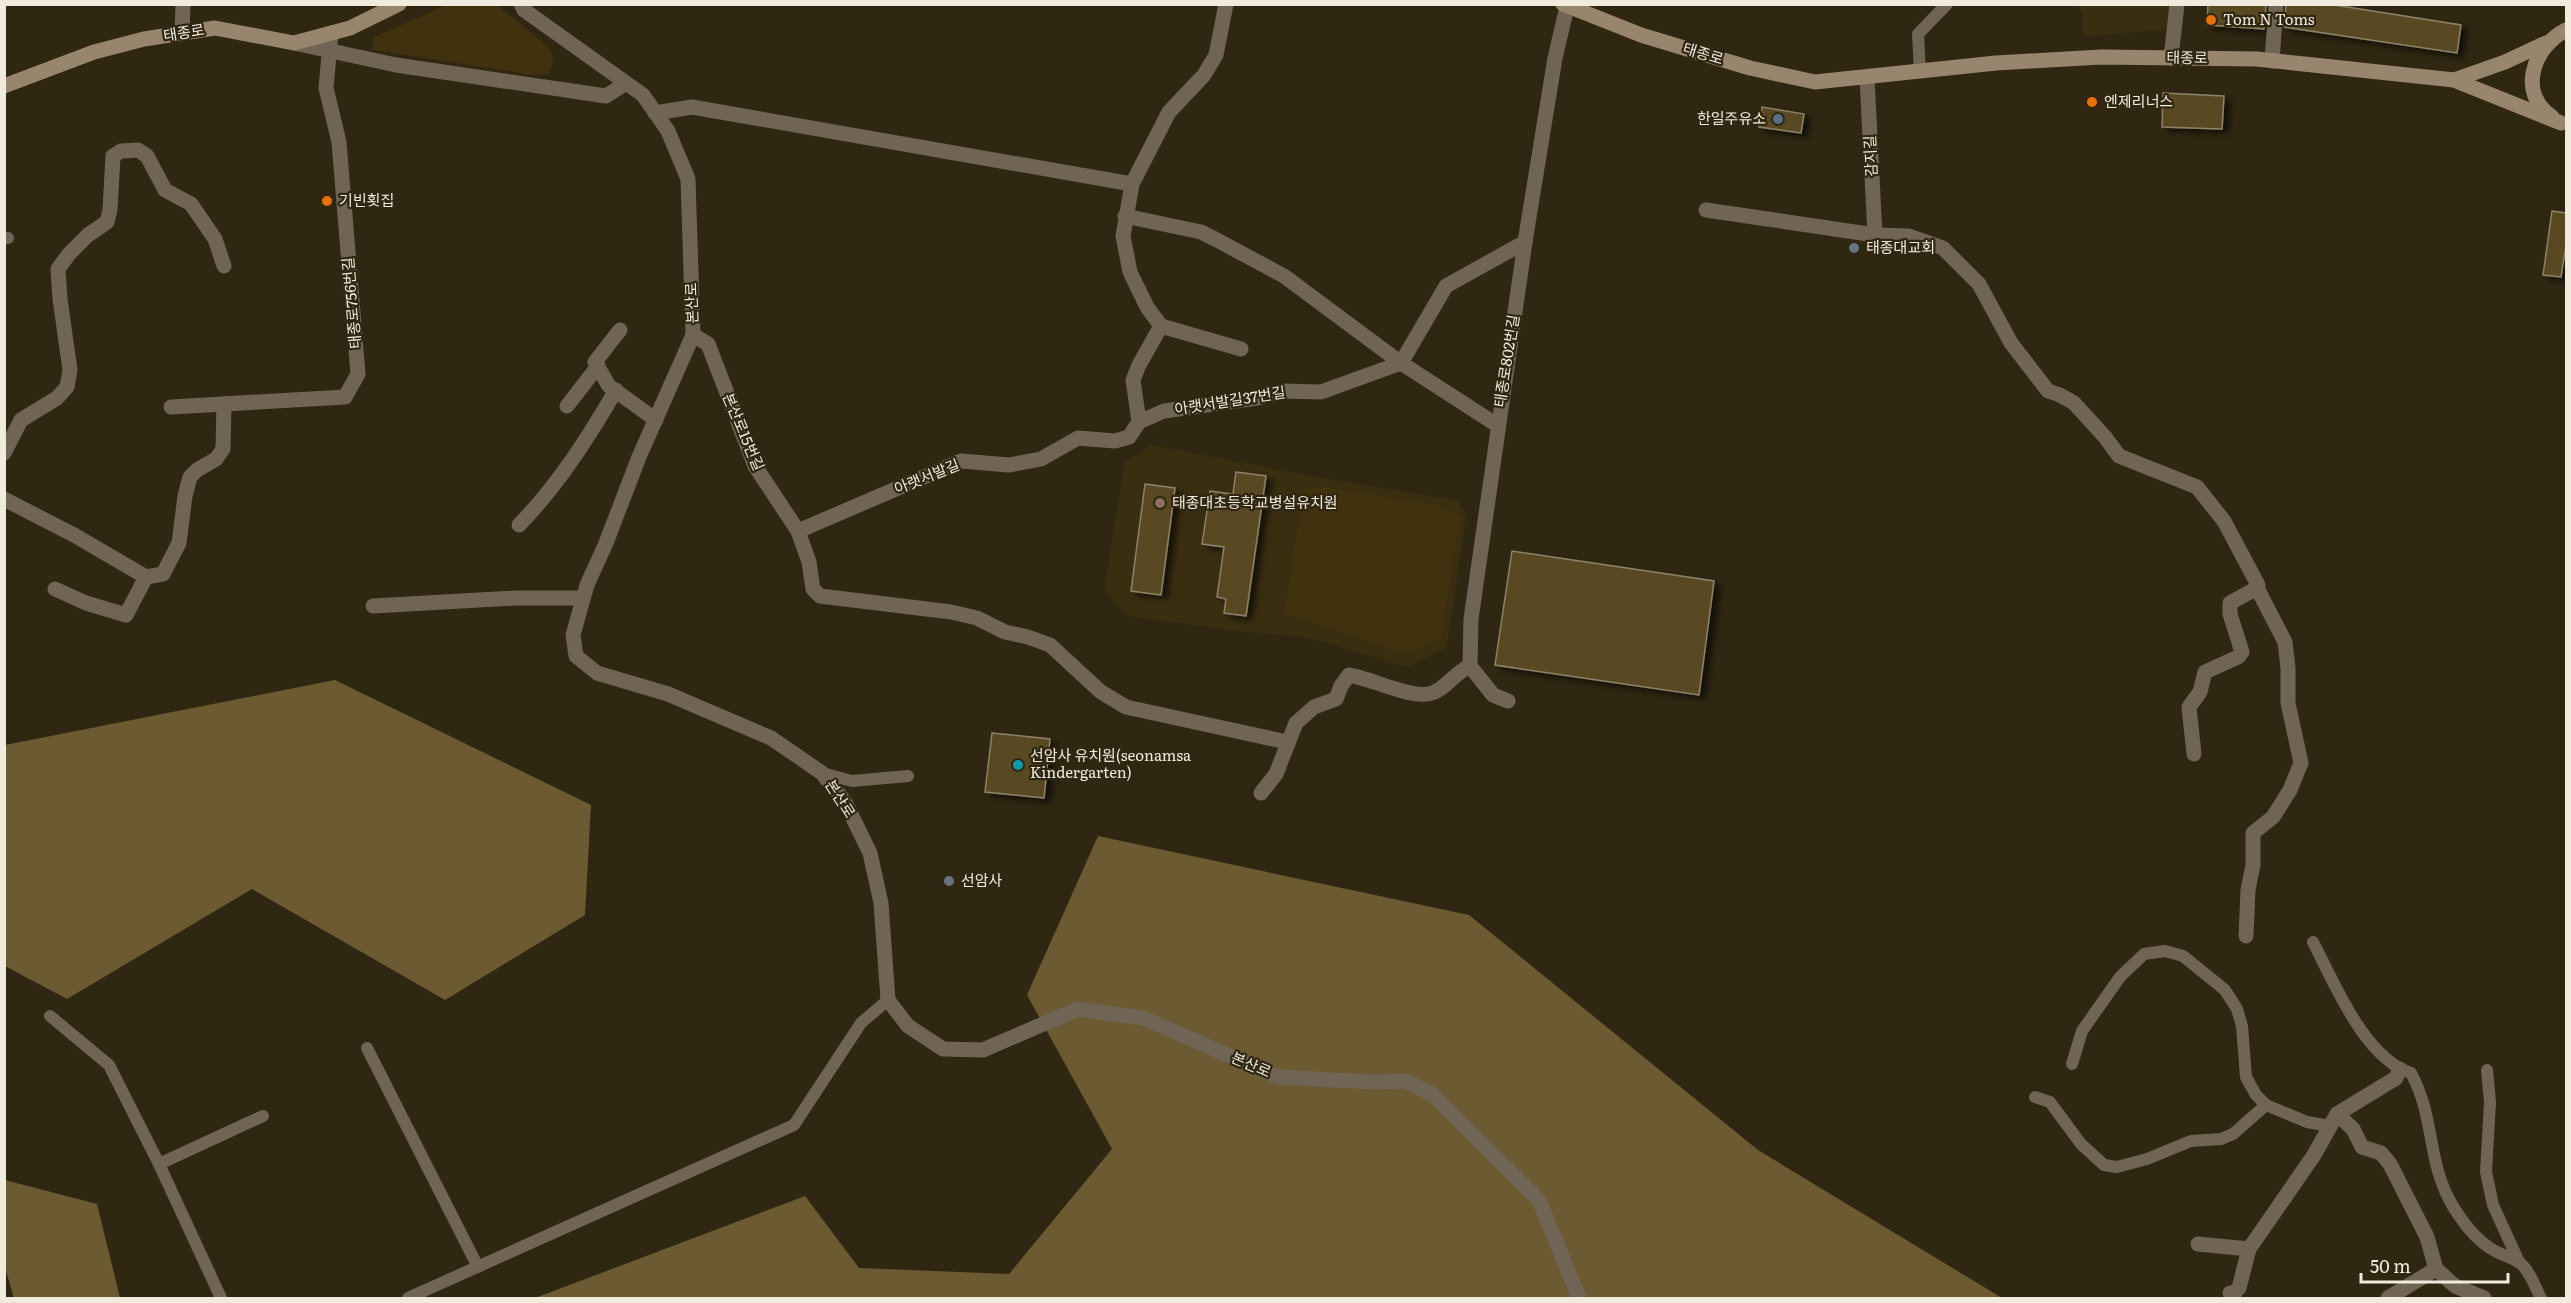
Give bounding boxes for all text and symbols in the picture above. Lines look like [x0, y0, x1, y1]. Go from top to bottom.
place label: Tom N Toms [2223, 7, 2315, 30]
marker: Tom N Toms [2204, 13, 2218, 27]
street label: 태종로 [162, 17, 206, 46]
street label: 태종로 [1680, 36, 1727, 70]
street label: 태종로 [2166, 45, 2208, 68]
place label: 엔제리너스 [2104, 89, 2173, 112]
marker: 엔제리너스 [2085, 95, 2099, 109]
place label: 한일주유소 [1697, 106, 1766, 129]
marker: 한일주유소 [1771, 112, 1785, 126]
street label: 감지길 [1857, 135, 1882, 177]
place label: 기빈횟집 [339, 188, 394, 211]
marker: 기빈횟집 [320, 194, 334, 208]
place label: 태종대교회 [1866, 235, 1935, 258]
marker: 태종대교회 [1847, 241, 1861, 255]
street label: 태종로756번길 [335, 256, 366, 350]
street label: 본산로 [678, 282, 703, 324]
street label: 태종로802번길 [1487, 313, 1524, 409]
street label: 아랫서발길37번길 [1173, 379, 1287, 420]
street label: 본산로15번길 [718, 389, 771, 474]
street label: 아랫서발길 [890, 452, 963, 499]
place label: 태종대초등학교병설유치원 [1172, 490, 1338, 513]
marker: 태종대초등학교병설유치원 [1153, 496, 1167, 510]
place label: 선암사 유치원(seonamsa Kindergarten) [1030, 743, 1192, 783]
marker: 선암사 유치원(seonamsa Kindergarten) [1011, 758, 1025, 772]
street label: 본산로 [820, 775, 862, 822]
place label: 선암사 [961, 868, 1003, 891]
marker: 선암사 [942, 874, 956, 888]
street label: 본산로 [1228, 1045, 1275, 1082]
scale bar [2361, 1246, 2508, 1284]
text: 50 m [2370, 1252, 2411, 1279]

